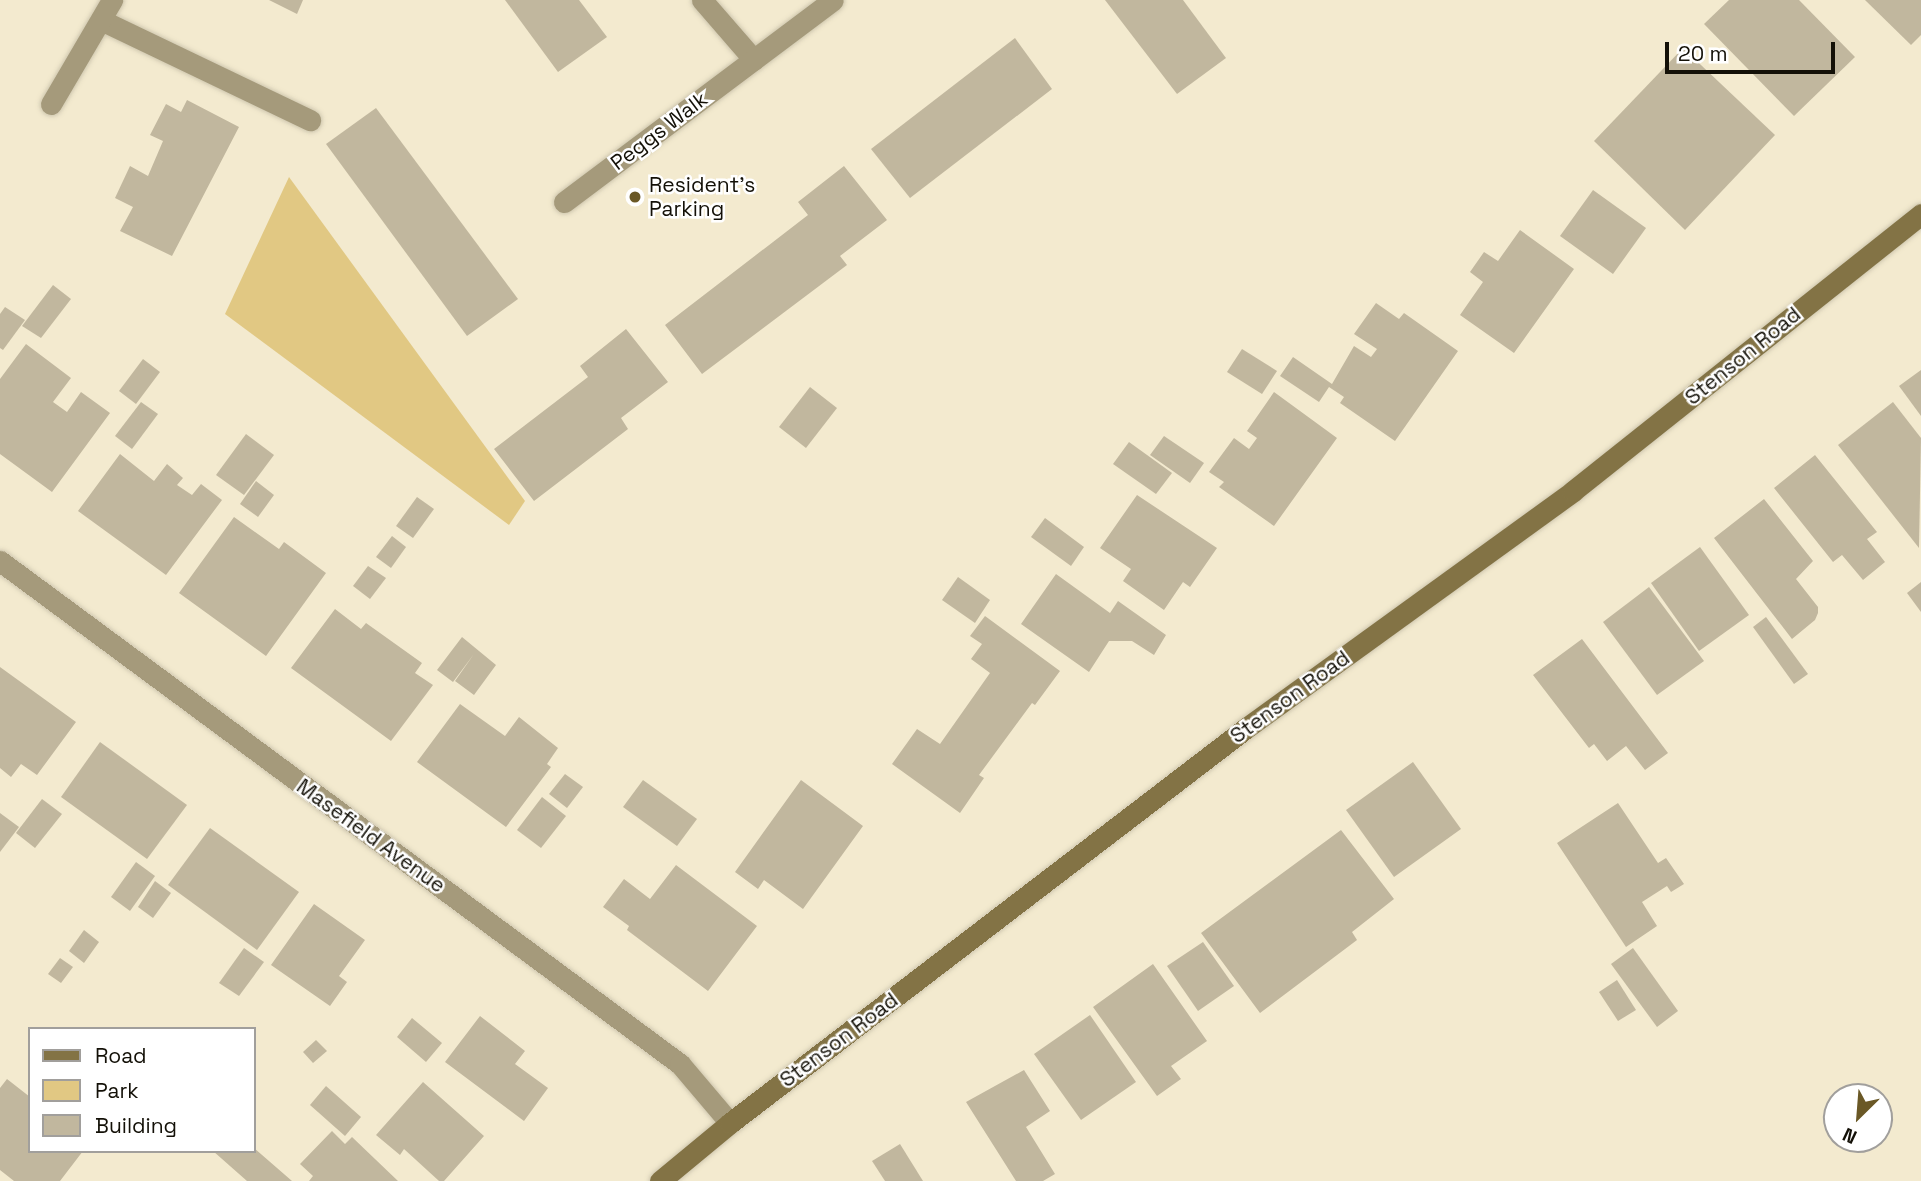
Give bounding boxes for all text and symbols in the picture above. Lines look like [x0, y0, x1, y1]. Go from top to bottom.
scale bar [1669, 28, 1839, 72]
text: 20 m [1678, 40, 1728, 67]
street label: Peggs Walk [606, 86, 712, 176]
place label: Resident's Parking [649, 172, 755, 222]
marker: Resident's Parking [627, 189, 643, 205]
street label: Stenson Road [1680, 302, 1806, 410]
street label: Stenson Road [1225, 645, 1355, 749]
street label: Masefield Avenue [292, 774, 450, 898]
street label: Stenson Road [775, 987, 903, 1093]
legend [28, 1027, 256, 1153]
text: Road [95, 1042, 147, 1069]
text: Park [95, 1077, 139, 1104]
north arrow [1823, 1083, 1893, 1153]
text: Building [95, 1112, 177, 1139]
text: N [1839, 1122, 1861, 1150]

